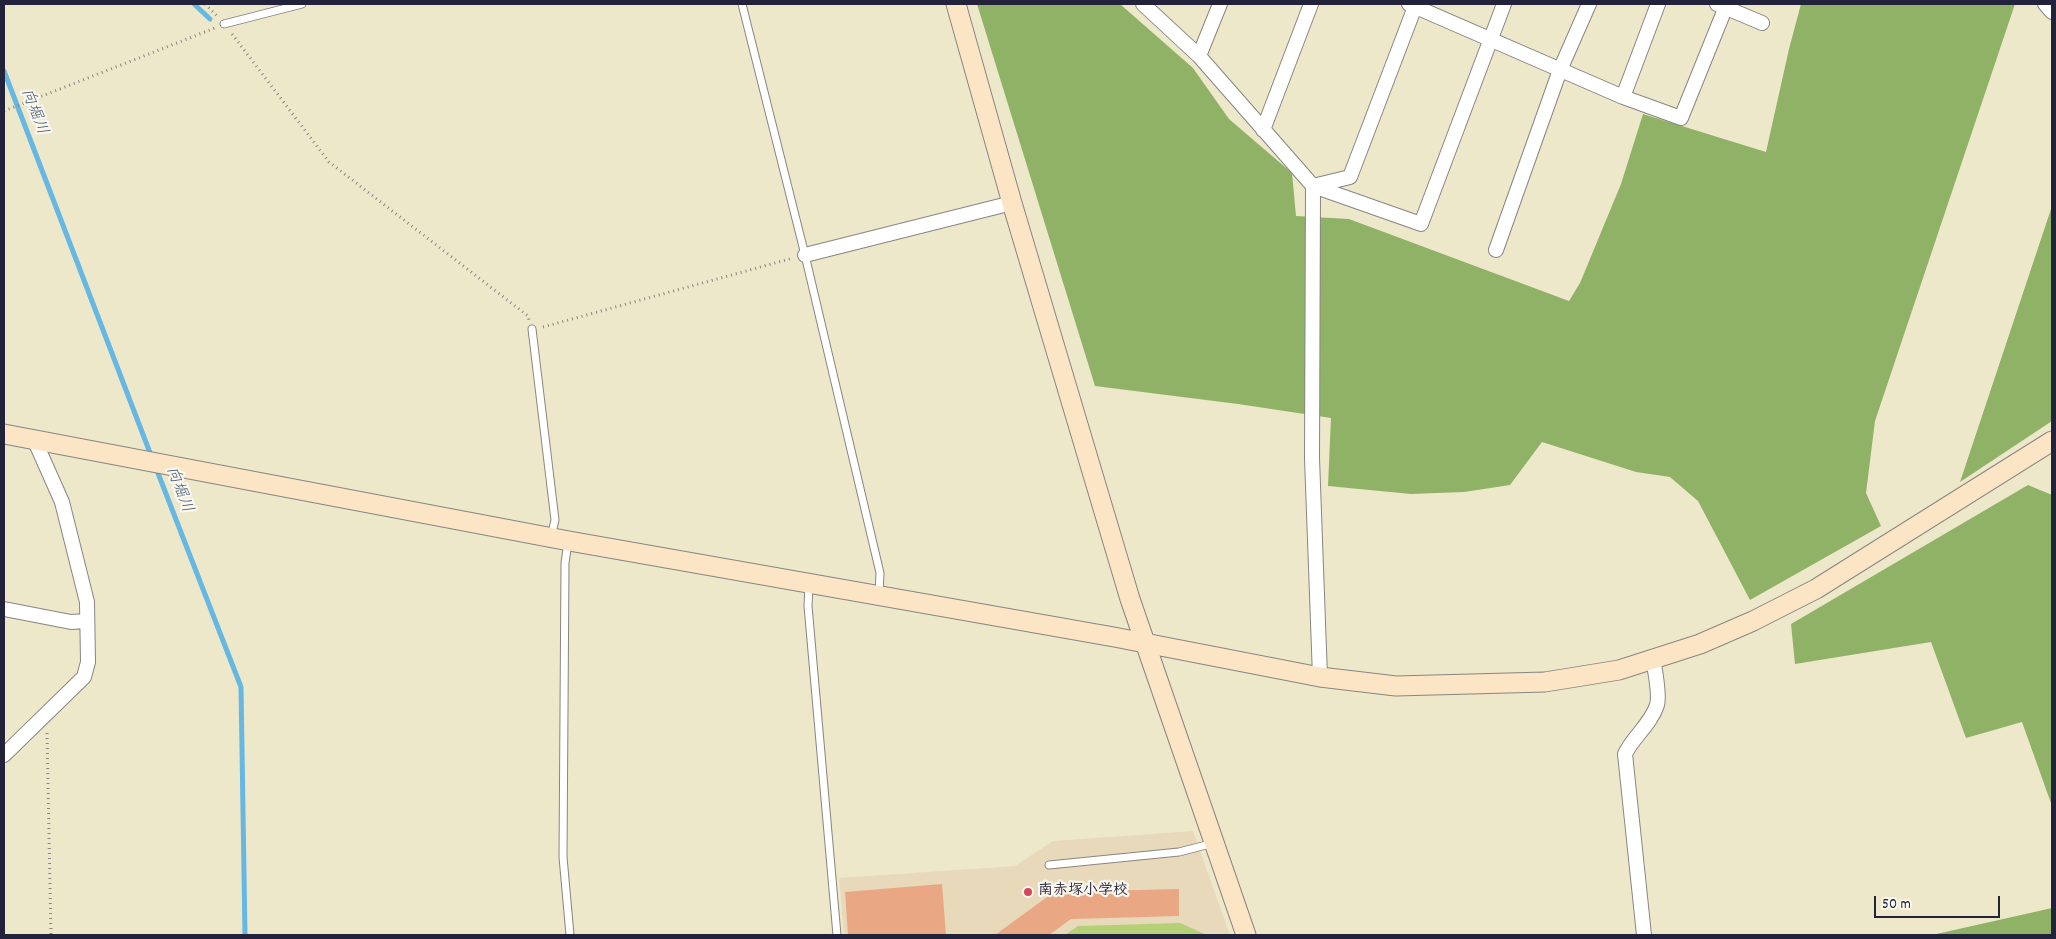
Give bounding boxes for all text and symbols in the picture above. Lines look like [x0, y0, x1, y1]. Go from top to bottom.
water label: 向堀川 [15, 86, 51, 138]
water label: 向堀川 [160, 464, 196, 516]
place label: 南赤塚小学校 [1038, 883, 1128, 901]
marker: 南赤塚小学校 [1022, 886, 1034, 898]
scale bar [1876, 886, 2002, 918]
text: 50 m [1882, 894, 1911, 916]

